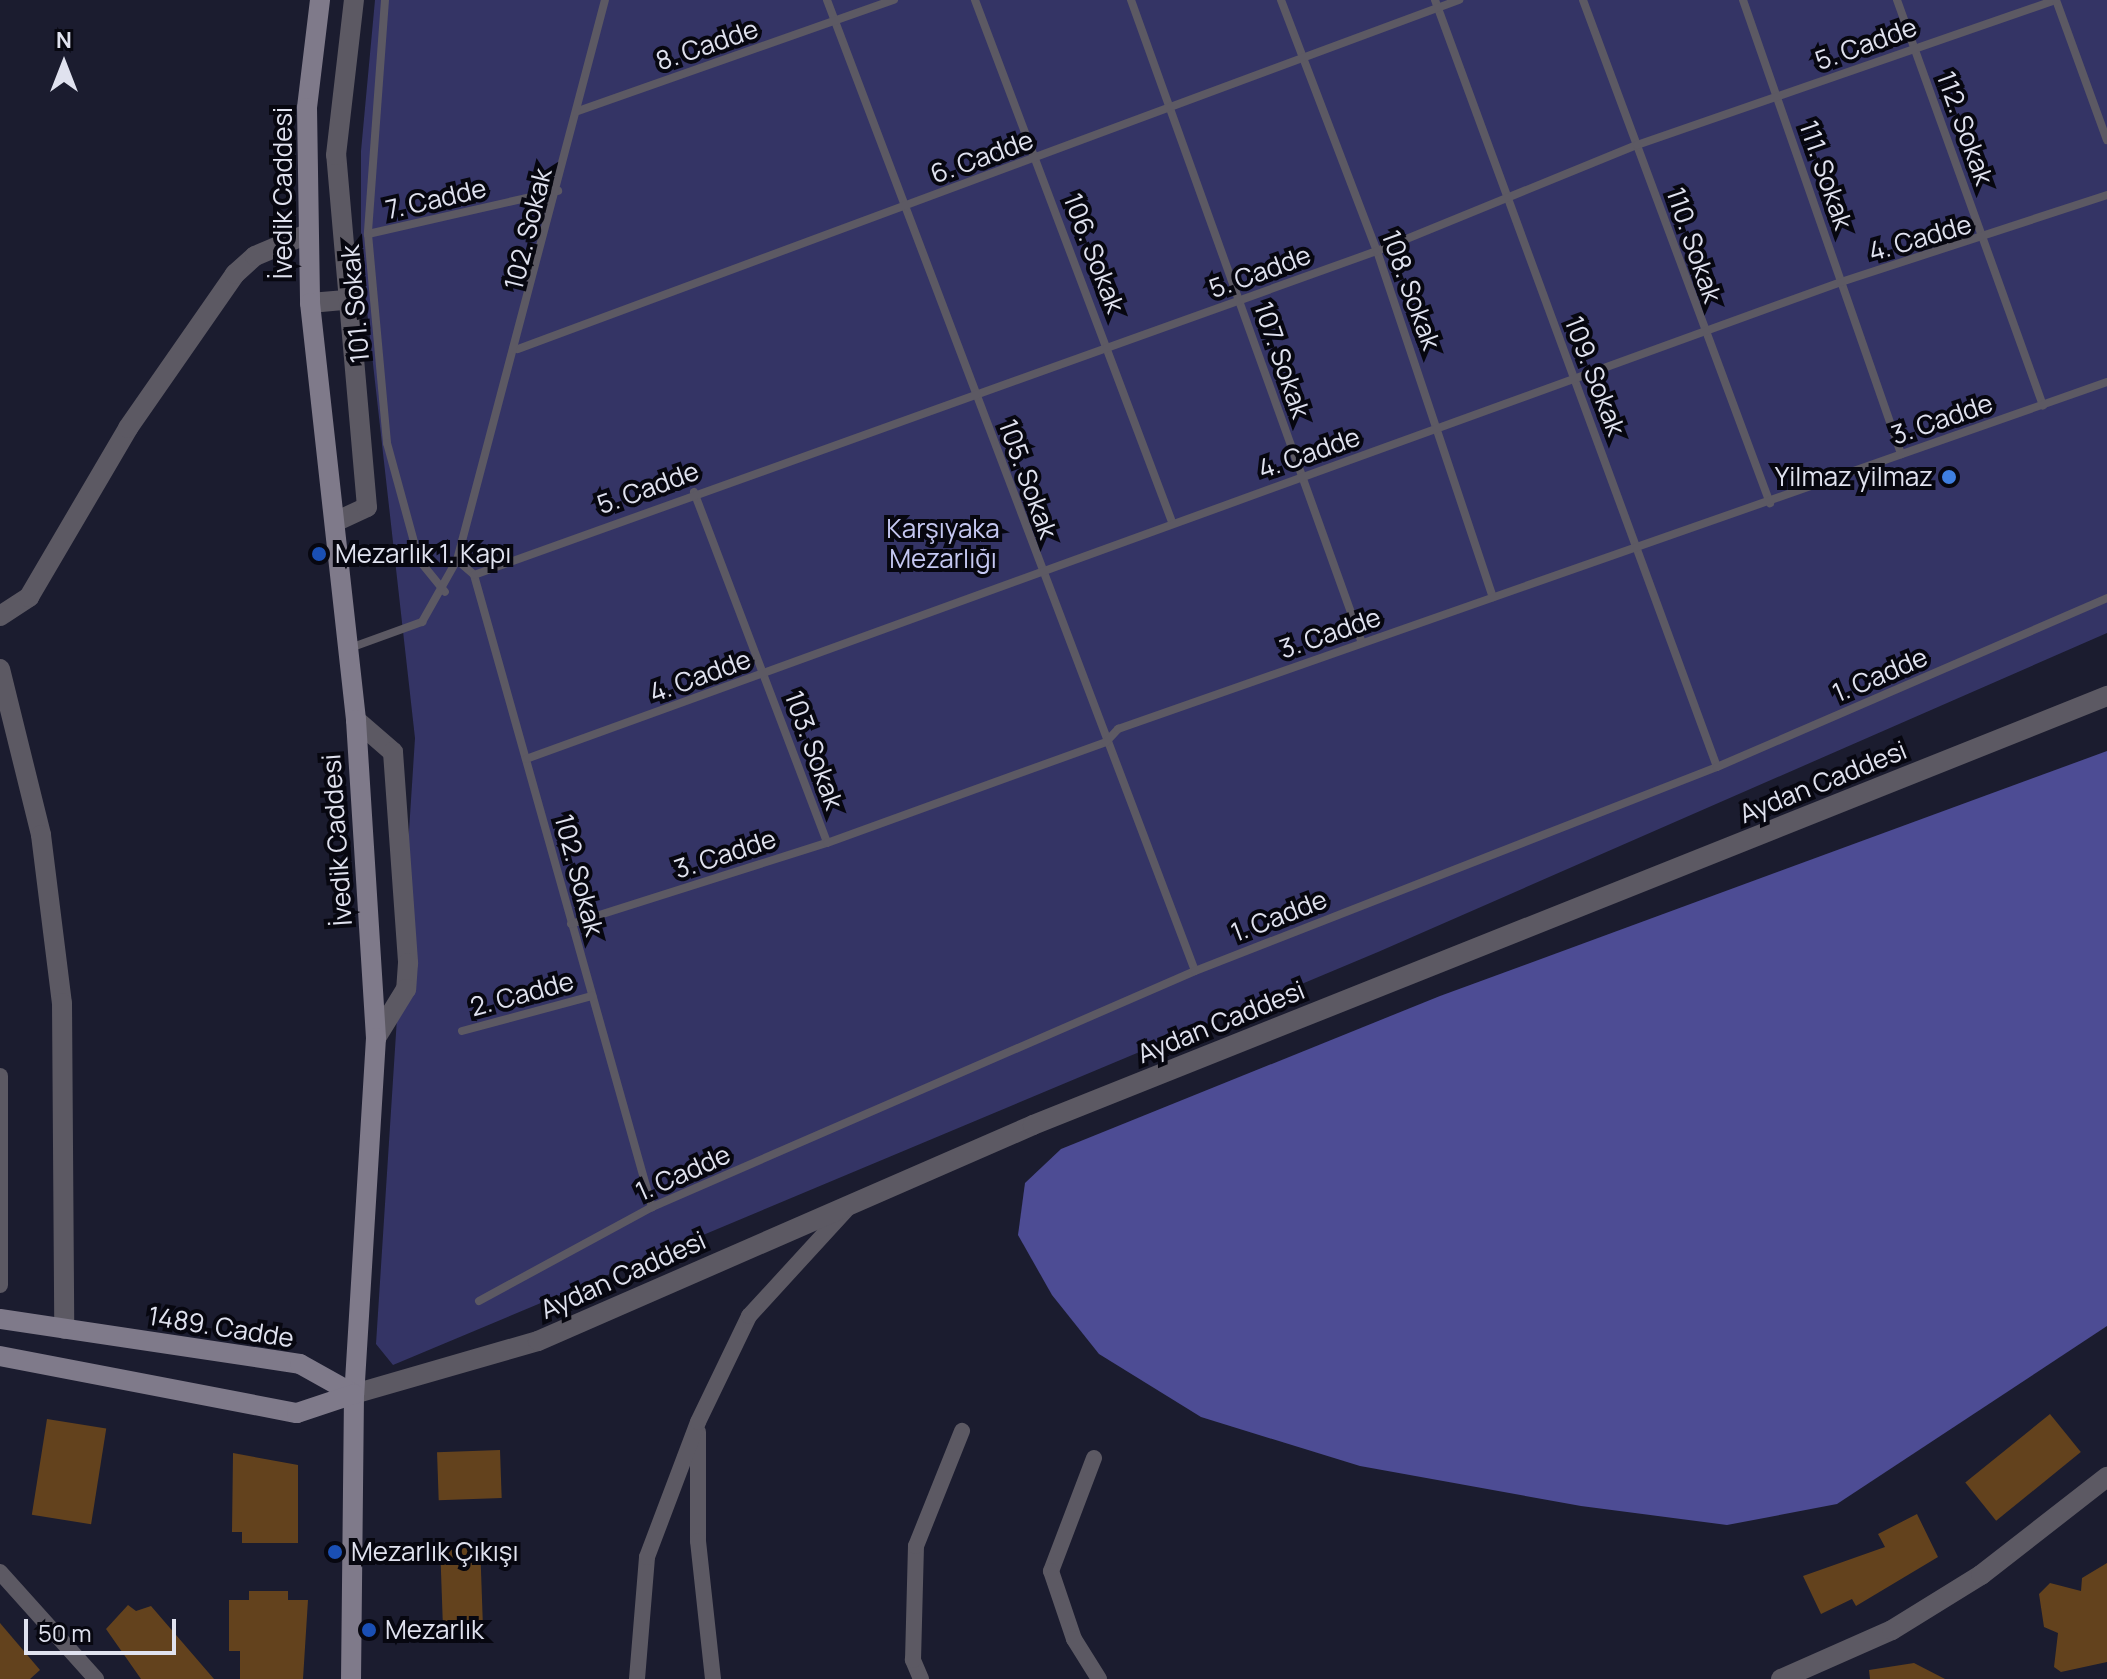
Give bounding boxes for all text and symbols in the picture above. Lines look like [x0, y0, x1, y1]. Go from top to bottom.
street label: 5. Cadde [1811, 11, 1921, 77]
street label: 8. Cadde [652, 13, 762, 77]
north arrow [24, 24, 104, 104]
text: N [56, 25, 72, 55]
street label: 112. Sokak [1930, 67, 2000, 189]
street label: İvedik Caddesi [267, 107, 299, 279]
street label: 111. Sokak [1793, 117, 1859, 233]
street label: 6. Cadde [926, 124, 1038, 190]
street label: 102. Sokak [498, 165, 558, 293]
street label: 7. Cadde [383, 172, 489, 226]
street label: 110. Sokak [1660, 183, 1728, 307]
street label: 106. Sokak [1057, 189, 1131, 317]
street label: 4. Cadde [1865, 208, 1975, 268]
street label: 108. Sokak [1375, 226, 1447, 354]
street label: 5. Cadde [1205, 239, 1315, 305]
street label: 101. Sokak [334, 244, 376, 364]
street label: 107. Sokak [1248, 298, 1316, 422]
street label: 109. Sokak [1558, 312, 1632, 440]
street label: 3. Cadde [1887, 387, 1997, 451]
street label: 105. Sokak [992, 415, 1064, 543]
street label: 4. Cadde [1254, 421, 1364, 485]
street label: 5. Cadde [593, 455, 703, 521]
place label: Yilmaz yilmaz [1775, 461, 1933, 493]
marker: Yilmaz yilmaz [1940, 468, 1958, 486]
park label: Karşıyaka Mezarlığı [886, 513, 1000, 574]
place label: Mezarlık 1. Kapı [335, 538, 511, 570]
marker: Mezarlık 1. Kapı [310, 545, 328, 563]
street label: 3. Cadde [1275, 601, 1385, 665]
street label: 1. Cadde [1828, 641, 1932, 709]
street label: 4. Cadde [645, 643, 755, 709]
street label: 103. Sokak [778, 686, 850, 814]
street label: Aydan Caddesi [1735, 734, 1911, 830]
street label: İvedik Caddesi [315, 753, 359, 927]
street label: 102. Sokak [548, 811, 610, 939]
street label: 3. Cadde [670, 823, 780, 885]
street label: 1. Cadde [1227, 884, 1331, 948]
street label: 2. Cadde [467, 965, 577, 1023]
street label: Aydan Caddesi [1133, 974, 1309, 1070]
street label: 1. Cadde [631, 1138, 735, 1208]
street label: Aydan Caddesi [536, 1225, 710, 1325]
street label: 1489. Cadde [146, 1300, 296, 1354]
place label: Mezarlık Çıkışı [351, 1536, 518, 1568]
marker: Mezarlık Çıkışı [326, 1543, 344, 1561]
scale bar [28, 1603, 180, 1653]
place label: Mezarlık [385, 1614, 484, 1646]
text: 50 m [38, 1616, 92, 1649]
marker: Mezarlık [360, 1621, 378, 1639]

